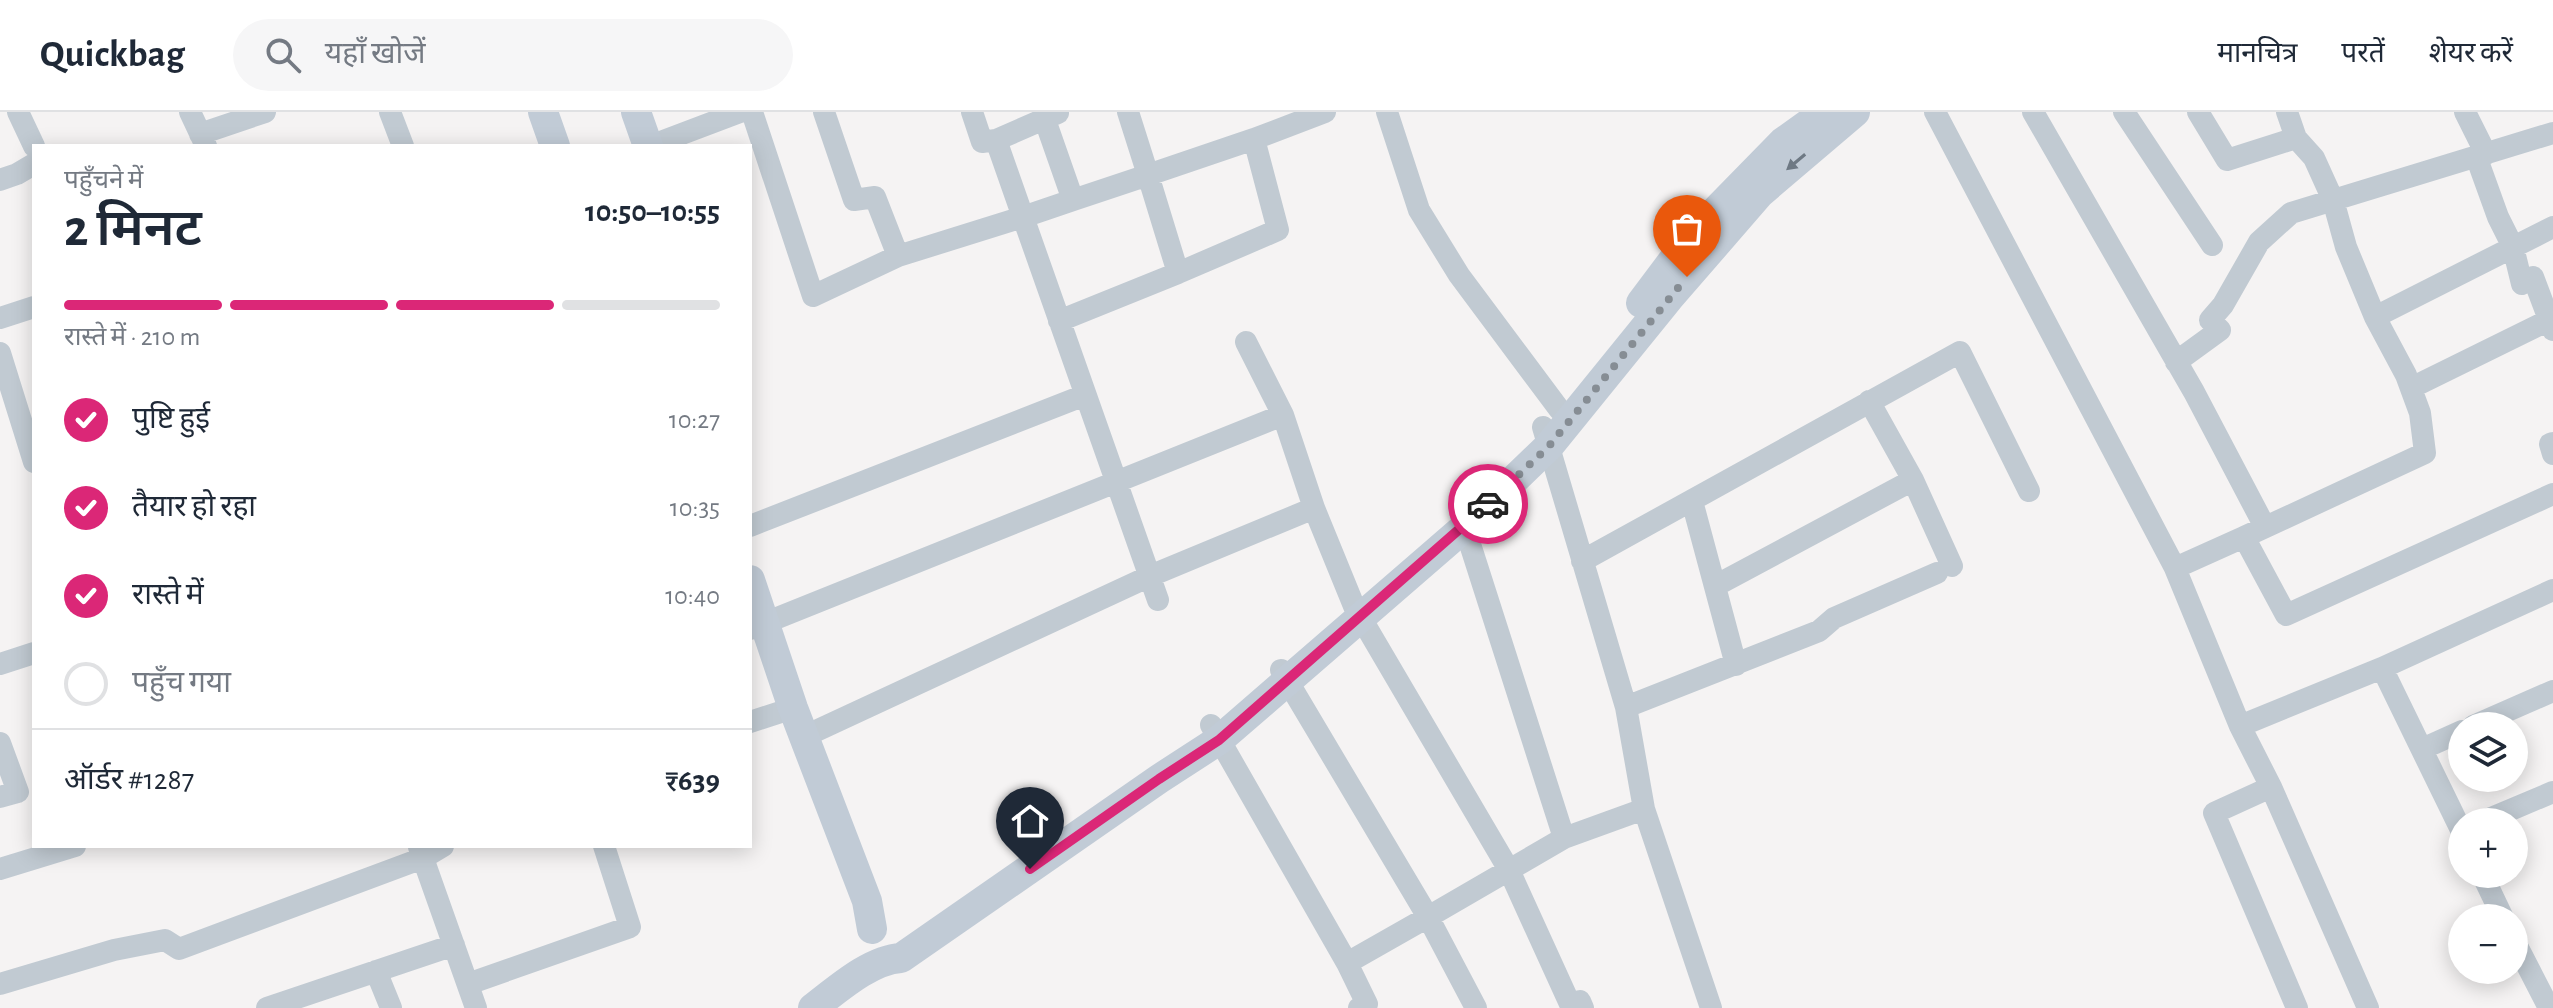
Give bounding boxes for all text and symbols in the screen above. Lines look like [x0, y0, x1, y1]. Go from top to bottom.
search box [233, 19, 793, 91]
icon: search [261, 33, 305, 77]
text: Quickbag [40, 36, 185, 74]
text: यहाँ खोजें [325, 39, 425, 69]
text: मानचित्र [2217, 40, 2297, 68]
text: परतें [2341, 40, 2385, 68]
text: शेयर करें [2429, 40, 2513, 68]
one-way arrow [1786, 153, 1806, 170]
text: पहुँचने में [64, 167, 143, 193]
pin [1653, 195, 1721, 277]
text: 10:50–10:55 [585, 197, 720, 227]
text: 2 मिनट [64, 203, 202, 255]
icon: bag [1665, 207, 1709, 251]
text: रास्ते में · 210 m [64, 324, 200, 350]
icon: check [64, 398, 108, 442]
text: पुष्टि हुई [132, 404, 210, 434]
text: 10:27 [669, 407, 720, 433]
courier [1448, 464, 1528, 544]
icon: car [1466, 482, 1510, 526]
icon: check [64, 486, 108, 530]
text: तैयार हो रहा [132, 492, 256, 522]
text: 10:35 [670, 495, 720, 521]
icon: check [64, 574, 108, 618]
text: रास्ते में [132, 580, 204, 610]
text: 10:40 [665, 583, 720, 609]
text: पहुँच गया [132, 668, 231, 698]
map controls [2448, 712, 2528, 984]
button: layers [2448, 712, 2528, 792]
text: ऑर्डर #1287 [64, 765, 194, 795]
text: ₹639 [666, 766, 720, 796]
pin [996, 787, 1064, 869]
icon: home [1008, 799, 1052, 843]
button: + [2448, 808, 2528, 888]
button: − [2448, 904, 2528, 984]

